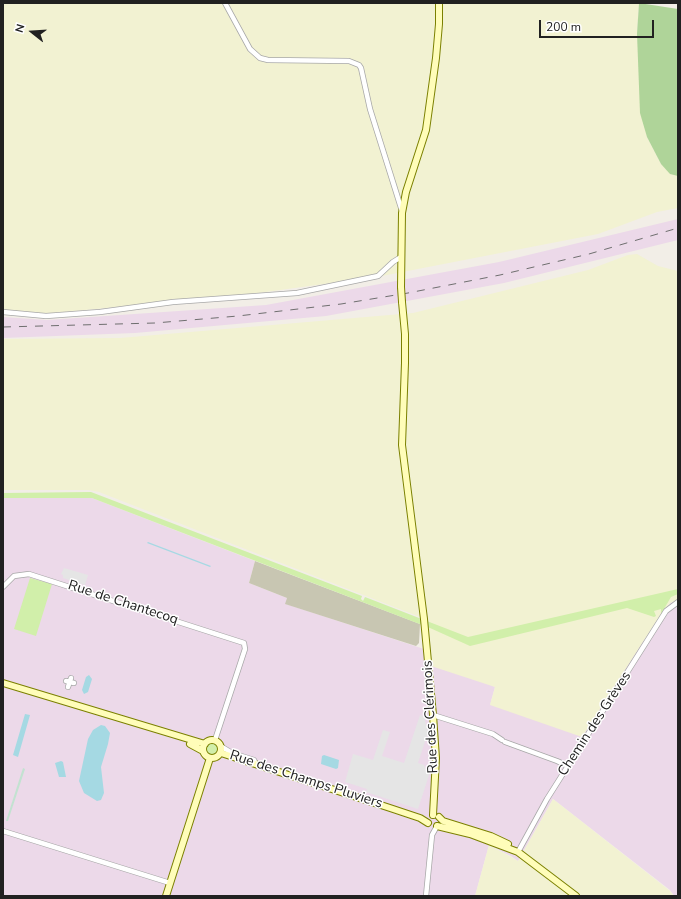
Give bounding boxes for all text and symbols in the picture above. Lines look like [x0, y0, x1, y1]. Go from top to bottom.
north arrow [12, 12, 52, 52]
scale bar [541, 12, 656, 38]
text: 200 m [546, 19, 581, 35]
text: N [12, 22, 28, 34]
street label: Rue de Chantecoq [66, 577, 180, 629]
street label: Rue des Clérimois [420, 660, 442, 774]
street label: Chemin des Grèves [555, 669, 635, 779]
street label: Rue des Champs Pluviers [227, 747, 385, 813]

